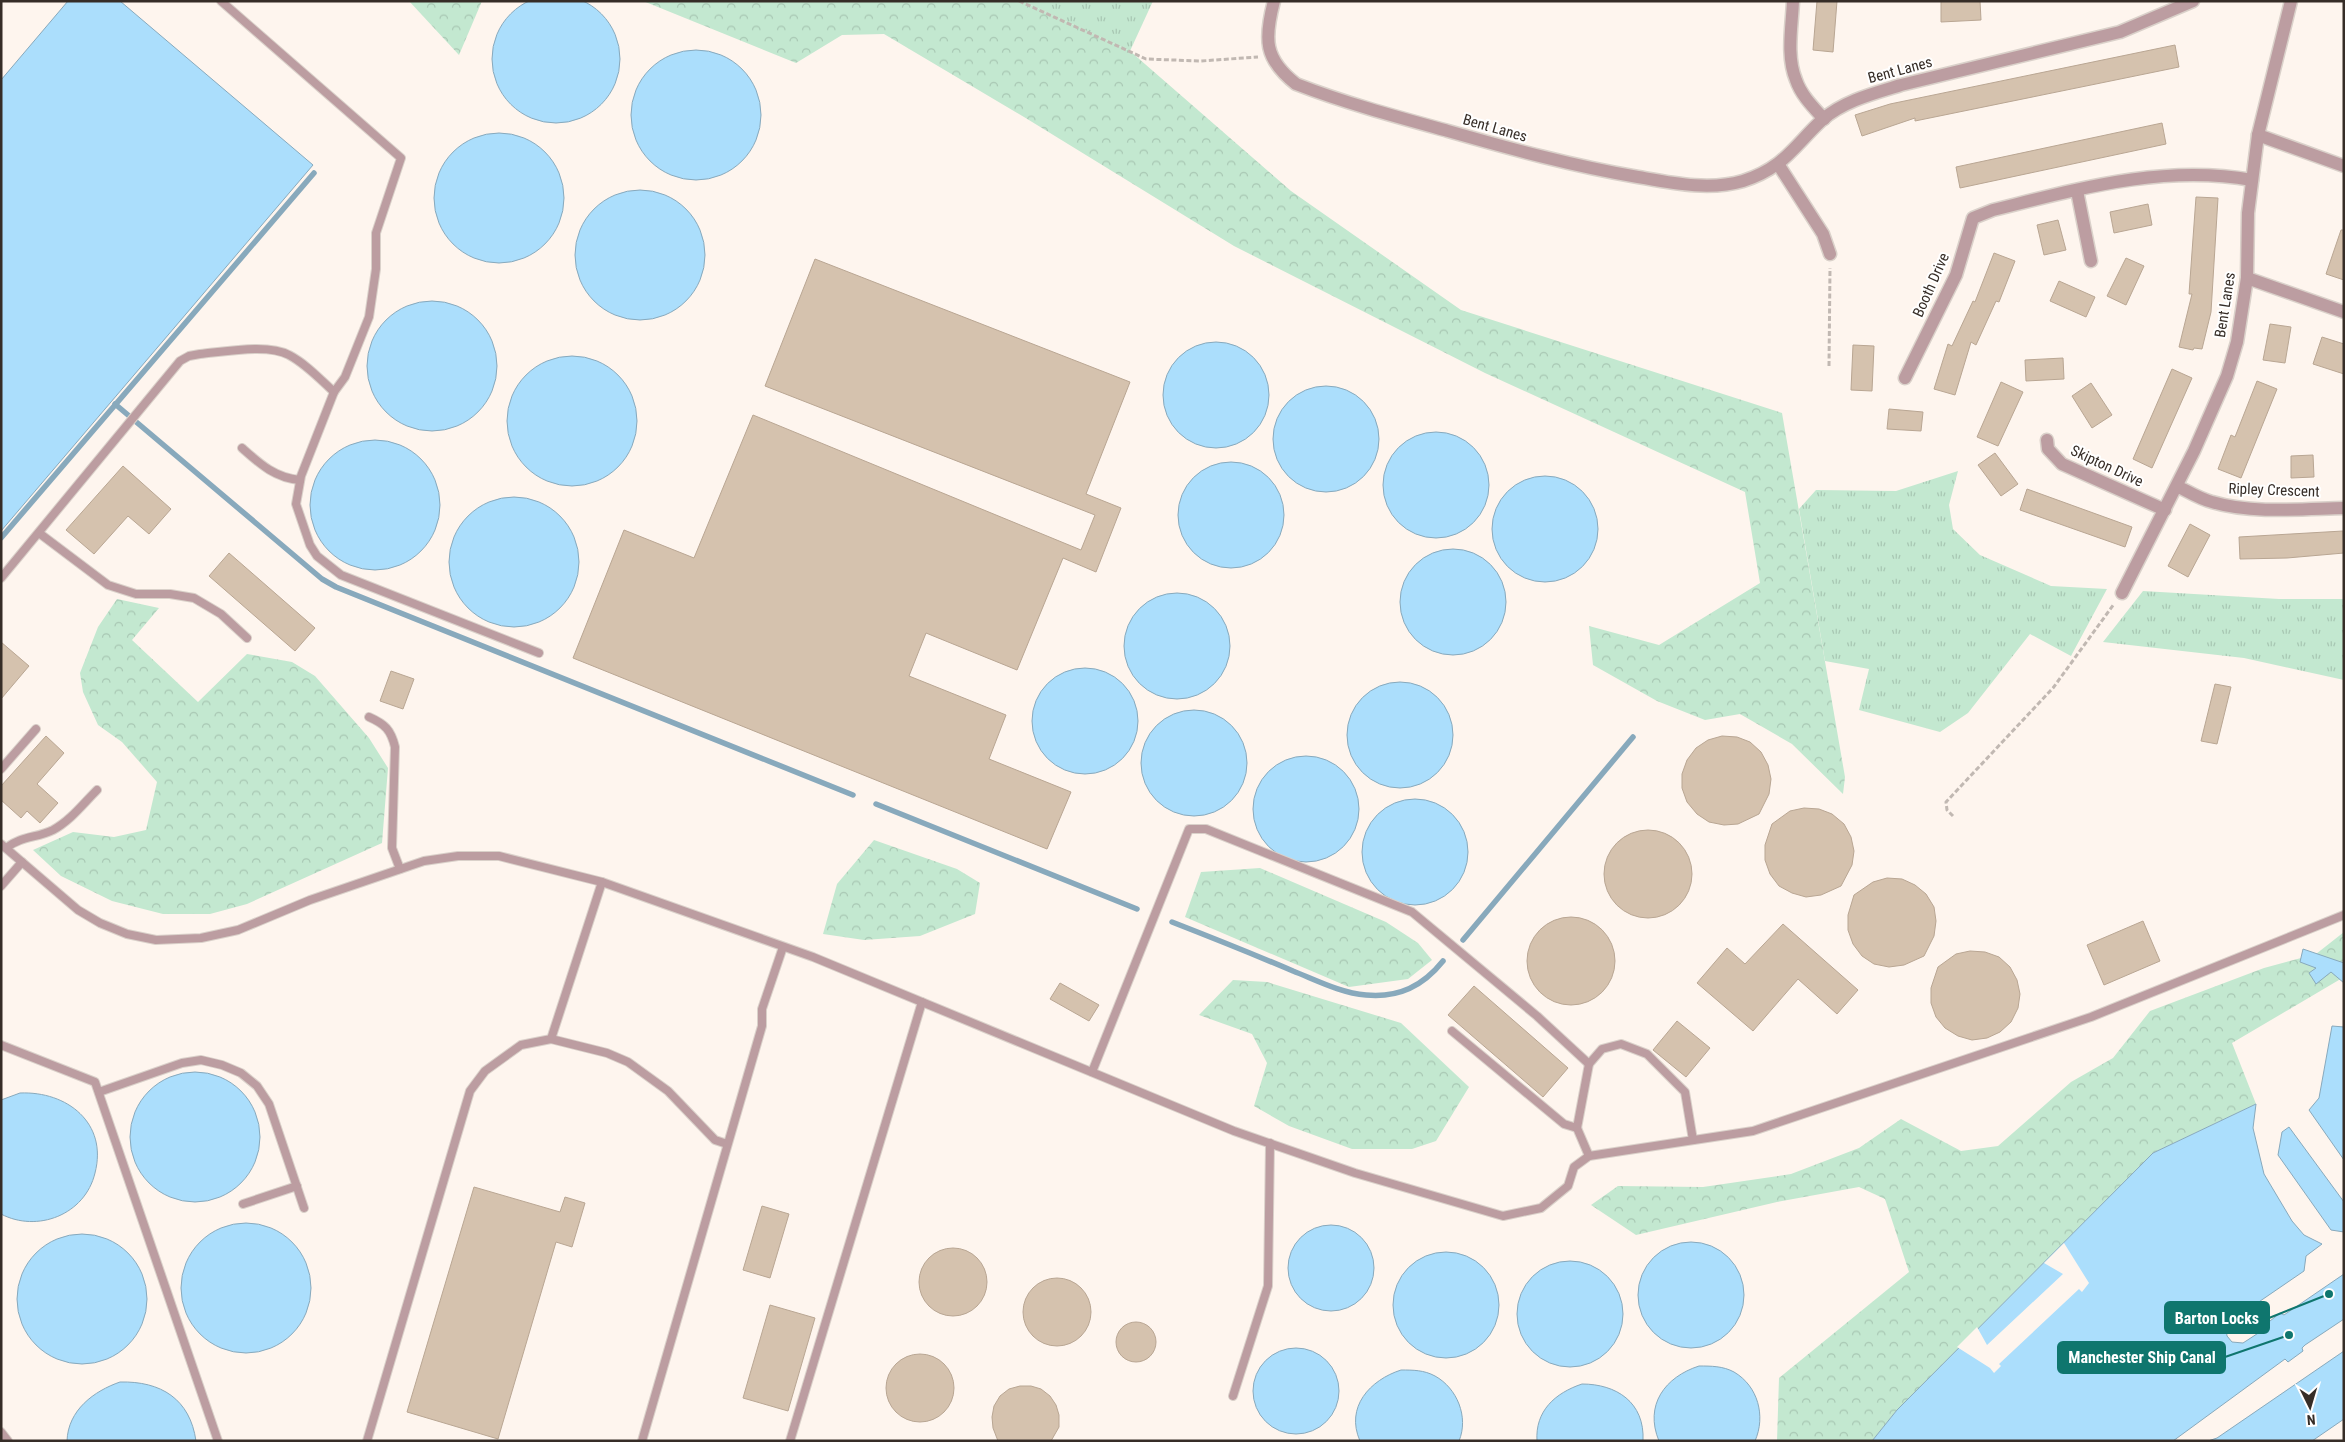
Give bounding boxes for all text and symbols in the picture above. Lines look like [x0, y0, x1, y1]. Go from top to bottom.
street label: Bent Lanes [1866, 53, 1934, 87]
street label: Bent Lanes [1461, 110, 1529, 146]
street label: Booth Drive [1909, 250, 1953, 320]
street label: Bent Lanes [2211, 271, 2239, 339]
street label: Skipton Drive [2068, 441, 2146, 491]
street label: Ripley Crescent [2228, 479, 2320, 501]
callout: Barton Locks [2165, 1302, 2269, 1333]
text: Barton Locks [2175, 1309, 2259, 1328]
callout: Manchester Ship Canal [2058, 1342, 2225, 1373]
text: Manchester Ship Canal [2068, 1348, 2216, 1367]
north arrow [2285, 1382, 2335, 1432]
text: N [2306, 1412, 2316, 1428]

